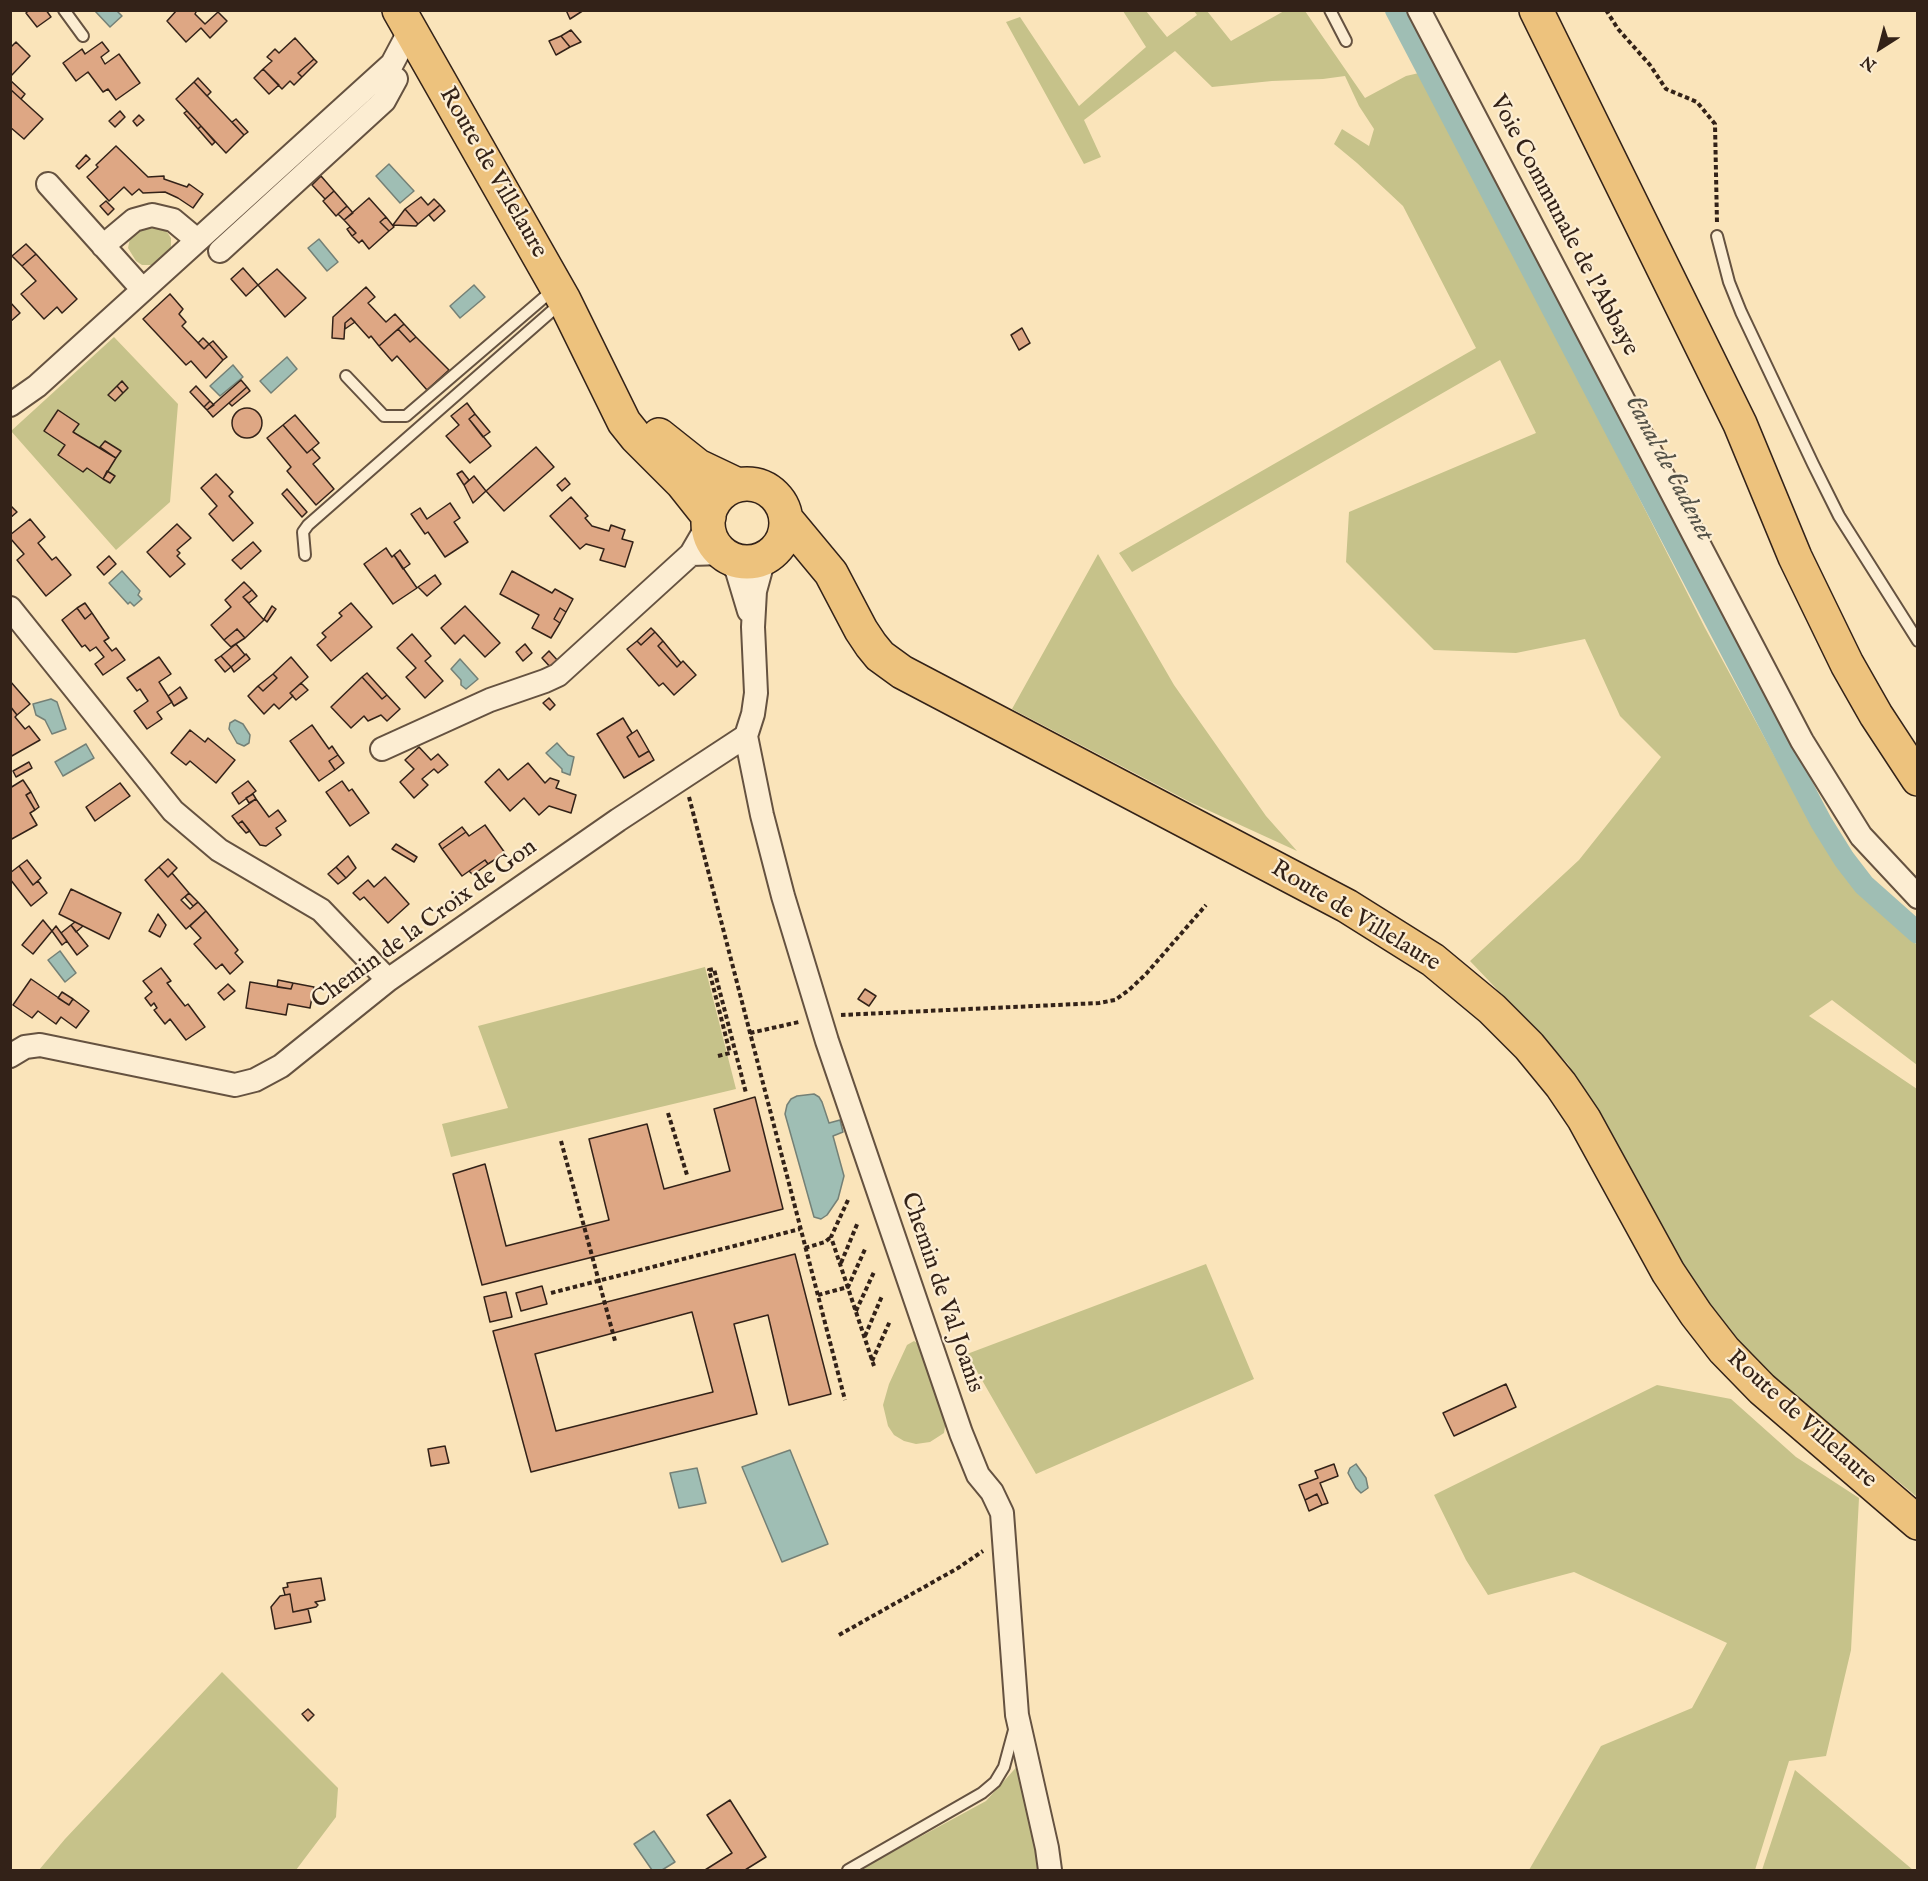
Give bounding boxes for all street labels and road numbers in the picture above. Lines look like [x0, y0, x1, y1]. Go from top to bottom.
street label: Route de Villelaure [431, 83, 553, 263]
street label: Voie Communale de l'Abbaye [1482, 91, 1644, 361]
street label: Chemin de la Croix de Gon [307, 834, 543, 1016]
street label: Route de Villelaure [1265, 855, 1445, 979]
street label: Chemin de Val Joanis [893, 1189, 989, 1397]
street label: Route de Villelaure [1720, 1345, 1882, 1495]

